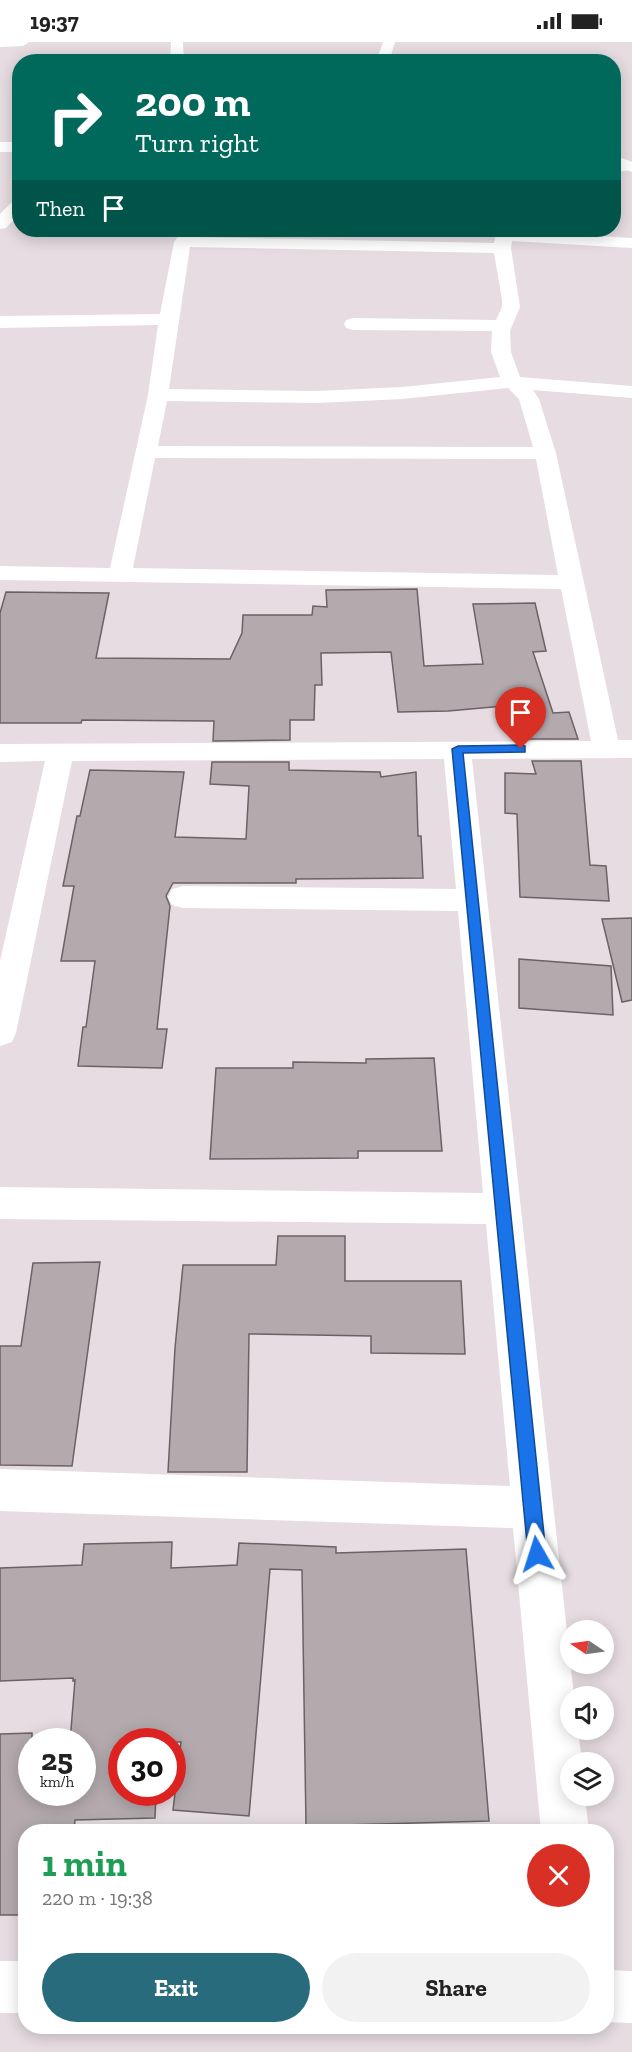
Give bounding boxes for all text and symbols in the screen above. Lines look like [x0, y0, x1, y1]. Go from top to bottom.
text: 19:37 [30, 8, 79, 35]
text: 200 m [135, 76, 251, 127]
icon: right [36, 78, 114, 156]
text: Turn right [135, 127, 259, 159]
icon: arrive [97, 192, 130, 225]
text: Then [36, 195, 85, 222]
pin [495, 687, 546, 749]
icon: arrive [504, 696, 537, 729]
position arrow [505, 1522, 569, 1586]
north arrow [560, 1620, 614, 1674]
map controls [560, 1620, 614, 1806]
button: sound [560, 1686, 614, 1740]
speed limit sign: 30 [108, 1728, 186, 1806]
text: 25 [41, 1742, 73, 1778]
button: layers [560, 1752, 614, 1806]
text: km/h [40, 1773, 74, 1791]
text: 1 min [42, 1842, 127, 1885]
button: close [527, 1844, 590, 1907]
text: 220 m · 19:38 [42, 1886, 153, 1910]
button: Exit [42, 1953, 310, 2022]
button: Share [322, 1953, 590, 2022]

